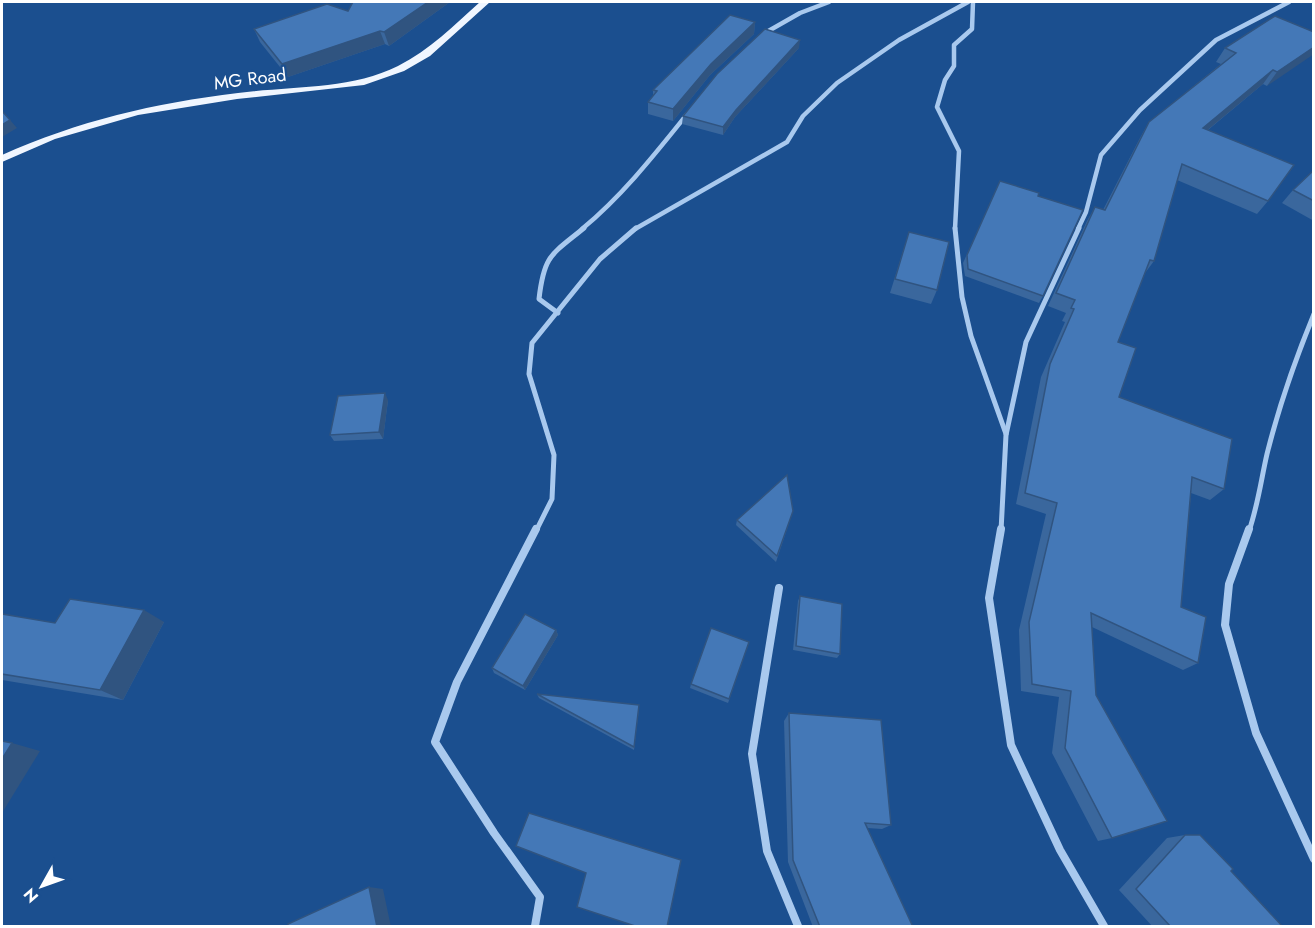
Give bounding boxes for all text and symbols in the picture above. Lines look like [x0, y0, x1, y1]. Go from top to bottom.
street label: MG Road [212, 62, 288, 96]
north arrow [12, 856, 72, 916]
text: N [18, 883, 44, 908]

